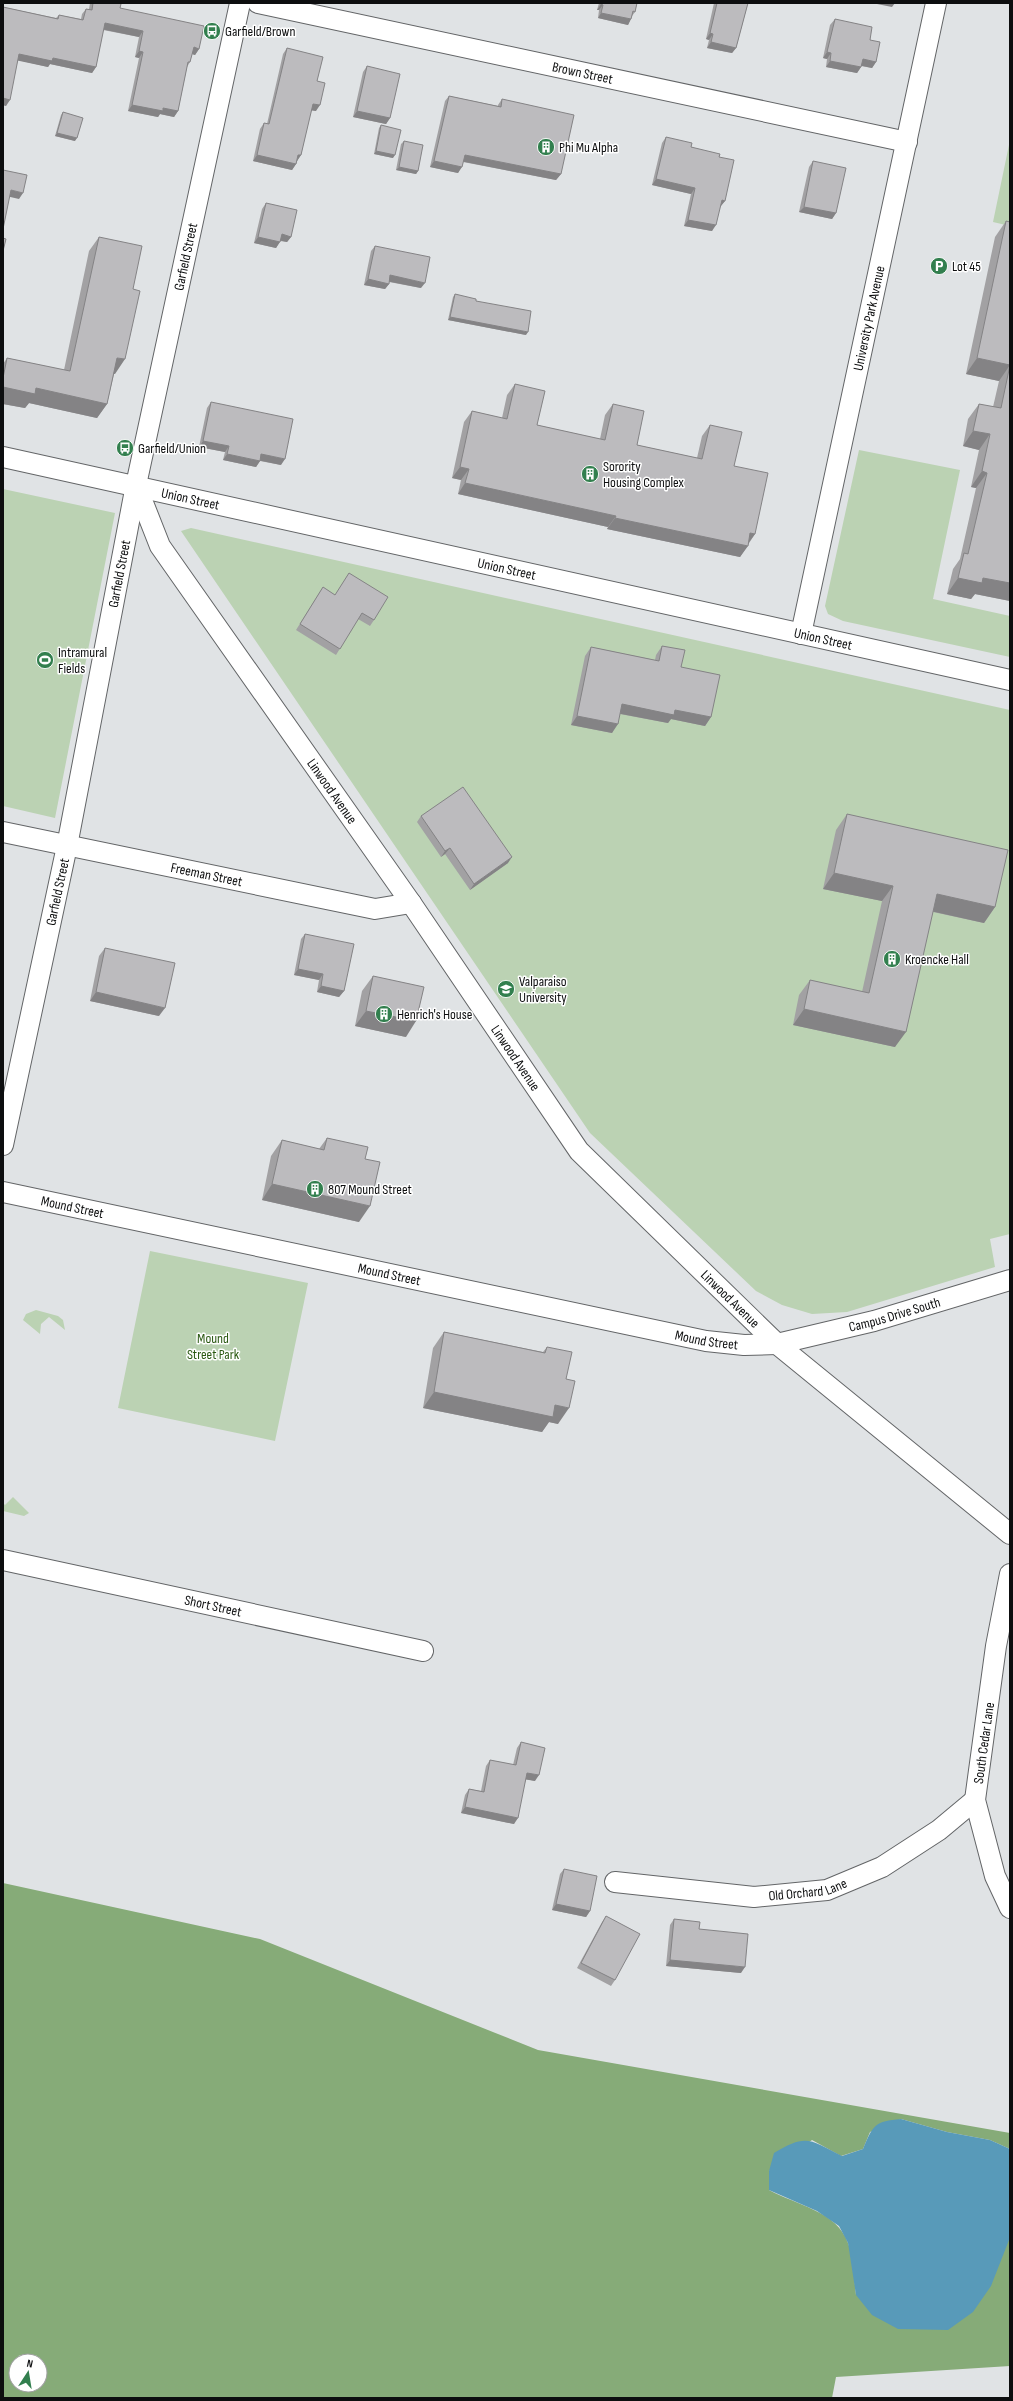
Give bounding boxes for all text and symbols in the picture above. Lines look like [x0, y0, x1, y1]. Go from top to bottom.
bus stop icon: Garfield/Brown [202, 21, 222, 41]
place label: Garfield/Brown [225, 23, 295, 40]
street label: Brown Street [551, 58, 614, 87]
building icon: Phi Mu Alpha [536, 137, 556, 157]
place label: Phi Mu Alpha [559, 139, 618, 156]
street label: Garfield Street [170, 221, 201, 292]
parking icon: Lot 45 [929, 256, 949, 276]
place label: Lot 45 [952, 258, 981, 275]
street label: University Park Avenue [849, 264, 888, 372]
bus stop icon: Garfield/Union [115, 438, 135, 458]
place label: Garfield/Union [138, 440, 206, 457]
place label: Sorority Housing Complex [603, 458, 685, 491]
building icon: Sorority Housing Complex [580, 464, 600, 484]
street label: Union Street [160, 484, 221, 513]
street label: Garfield Street [104, 538, 134, 609]
street label: Union Street [476, 554, 538, 583]
street label: Union Street [792, 624, 854, 653]
place label: Intramural Fields [58, 644, 107, 677]
sports icon: Intramural Fields [35, 650, 55, 670]
street label: Linwood Avenue [304, 755, 361, 827]
street label: Garfield Street [42, 856, 73, 927]
street label: Freeman Street [169, 858, 244, 890]
building icon: Kroencke Hall [882, 949, 902, 969]
place label: Kroencke Hall [905, 951, 969, 968]
place label: Valparaiso University [519, 973, 567, 1006]
school or university icon: Valparaiso University [496, 979, 516, 999]
building icon: Henrich's House [374, 1004, 394, 1024]
place label: Henrich's House [397, 1006, 472, 1023]
street label: Linwood Avenue [488, 1022, 544, 1094]
building icon: 807 Mound Street [305, 1179, 325, 1199]
place label: 807 Mound Street [328, 1181, 412, 1198]
street label: Mound Street [40, 1192, 105, 1222]
street label: Mound Street [357, 1259, 422, 1289]
street label: Linwood Avenue [697, 1266, 763, 1331]
street label: Campus Drive South [847, 1293, 942, 1335]
street label: Mound Street [673, 1326, 739, 1353]
park label: Mound Street Park [187, 1330, 240, 1363]
street label: Short Street [183, 1591, 243, 1620]
street label: South Cedar Lane [970, 1701, 998, 1785]
street label: Old Orchard Lane [768, 1874, 849, 1904]
north arrow [8, 2353, 48, 2393]
text: N [26, 2357, 34, 2371]

